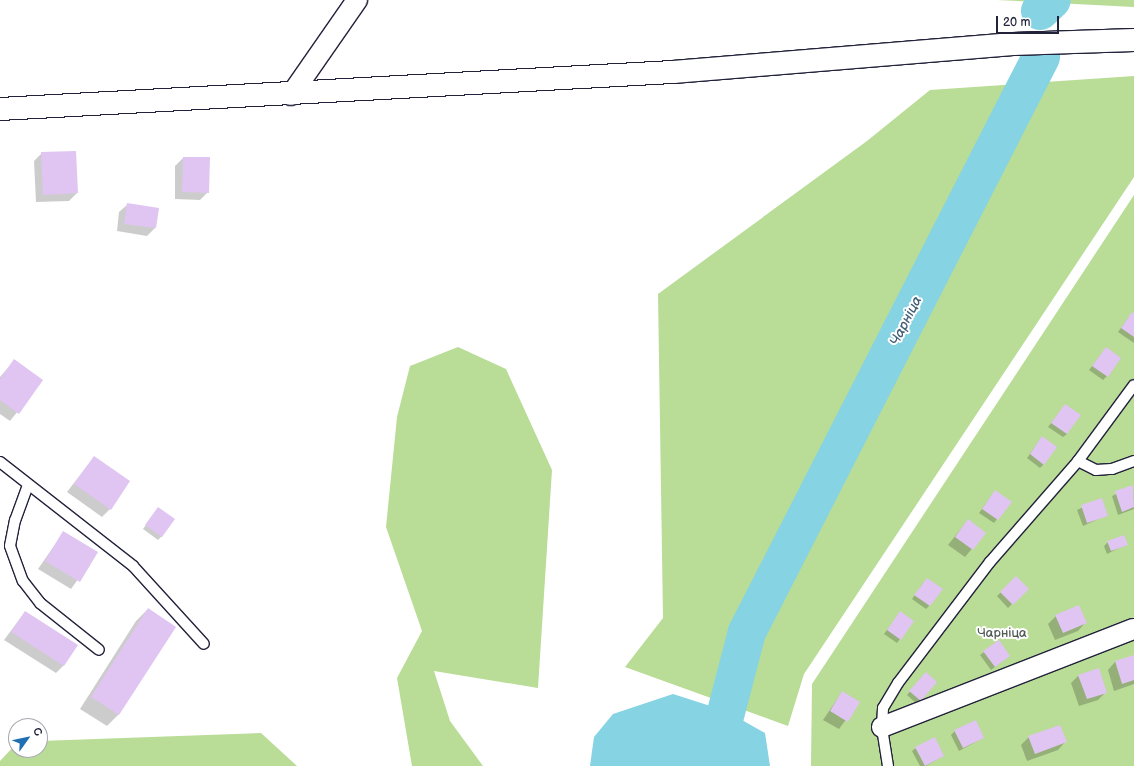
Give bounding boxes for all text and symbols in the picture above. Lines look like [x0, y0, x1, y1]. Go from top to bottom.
scale bar [998, 8, 1061, 34]
text: 20 m [1003, 15, 1030, 30]
water label: Чарніца [886, 293, 926, 349]
park label: Чарніца [977, 625, 1027, 641]
north arrow [8, 718, 48, 758]
text: С [30, 725, 45, 738]

